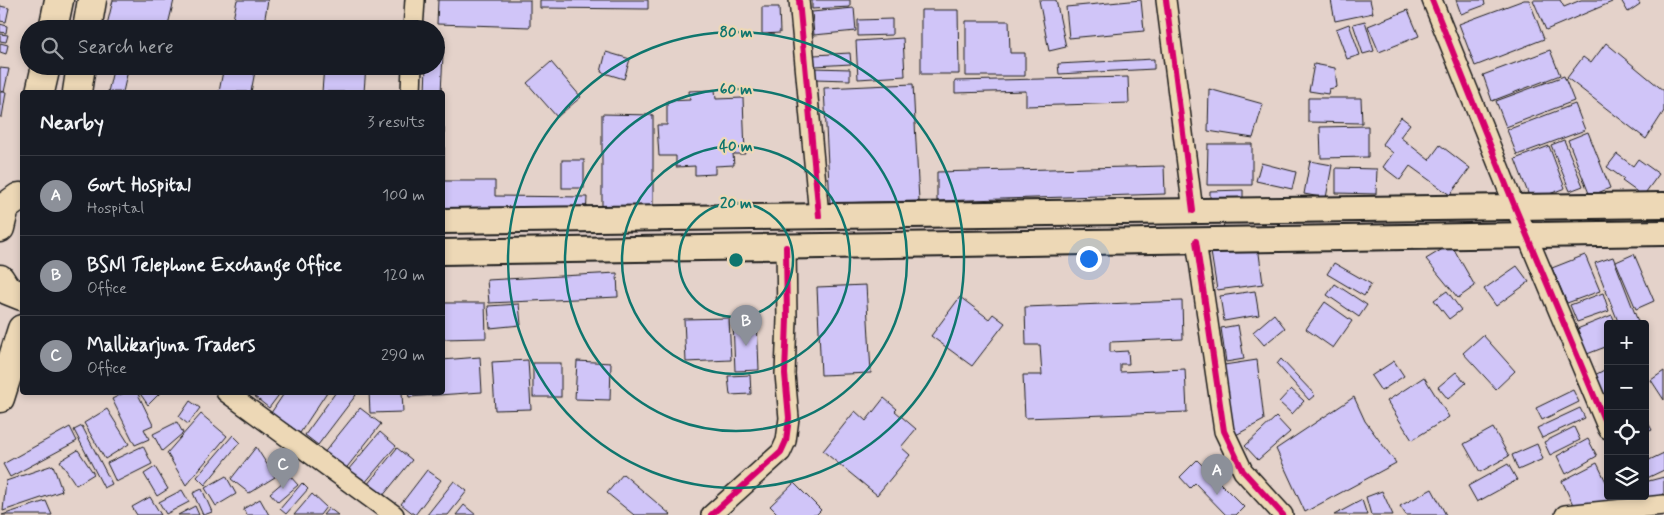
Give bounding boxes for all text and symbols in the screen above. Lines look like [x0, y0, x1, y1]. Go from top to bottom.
search box [20, 20, 445, 75]
text: 80 m [719, 23, 753, 43]
icon: search [38, 34, 66, 62]
text: Search here [78, 35, 174, 60]
text: 60 m [720, 80, 752, 100]
text: Nearby [40, 109, 104, 137]
text: 3 results [367, 112, 425, 133]
text: 40 m [719, 137, 753, 157]
text: Govt Hospital [87, 173, 191, 198]
text: A [51, 185, 61, 206]
text: 100 m [382, 185, 425, 206]
text: 20 m [720, 194, 752, 214]
text: Hospital [87, 198, 144, 219]
your location [1076, 246, 1102, 272]
centre of rings [727, 251, 745, 269]
text: BSNl Telephone Exchange Office [87, 253, 342, 278]
text: B [51, 265, 61, 286]
text: 120 m [383, 265, 425, 286]
text: Office [87, 278, 127, 299]
pin: B [730, 305, 762, 346]
map controls [1604, 320, 1649, 500]
button: + [1604, 320, 1649, 365]
text: Mallikarjuna Traders [87, 333, 255, 358]
text: C [50, 345, 62, 366]
text: 290 m [381, 345, 425, 366]
text: Office [87, 358, 127, 379]
button: − [1604, 365, 1649, 410]
button: locate [1604, 410, 1649, 455]
pin: C [267, 448, 299, 489]
pin: A [1201, 454, 1233, 495]
button: layers [1604, 455, 1649, 500]

